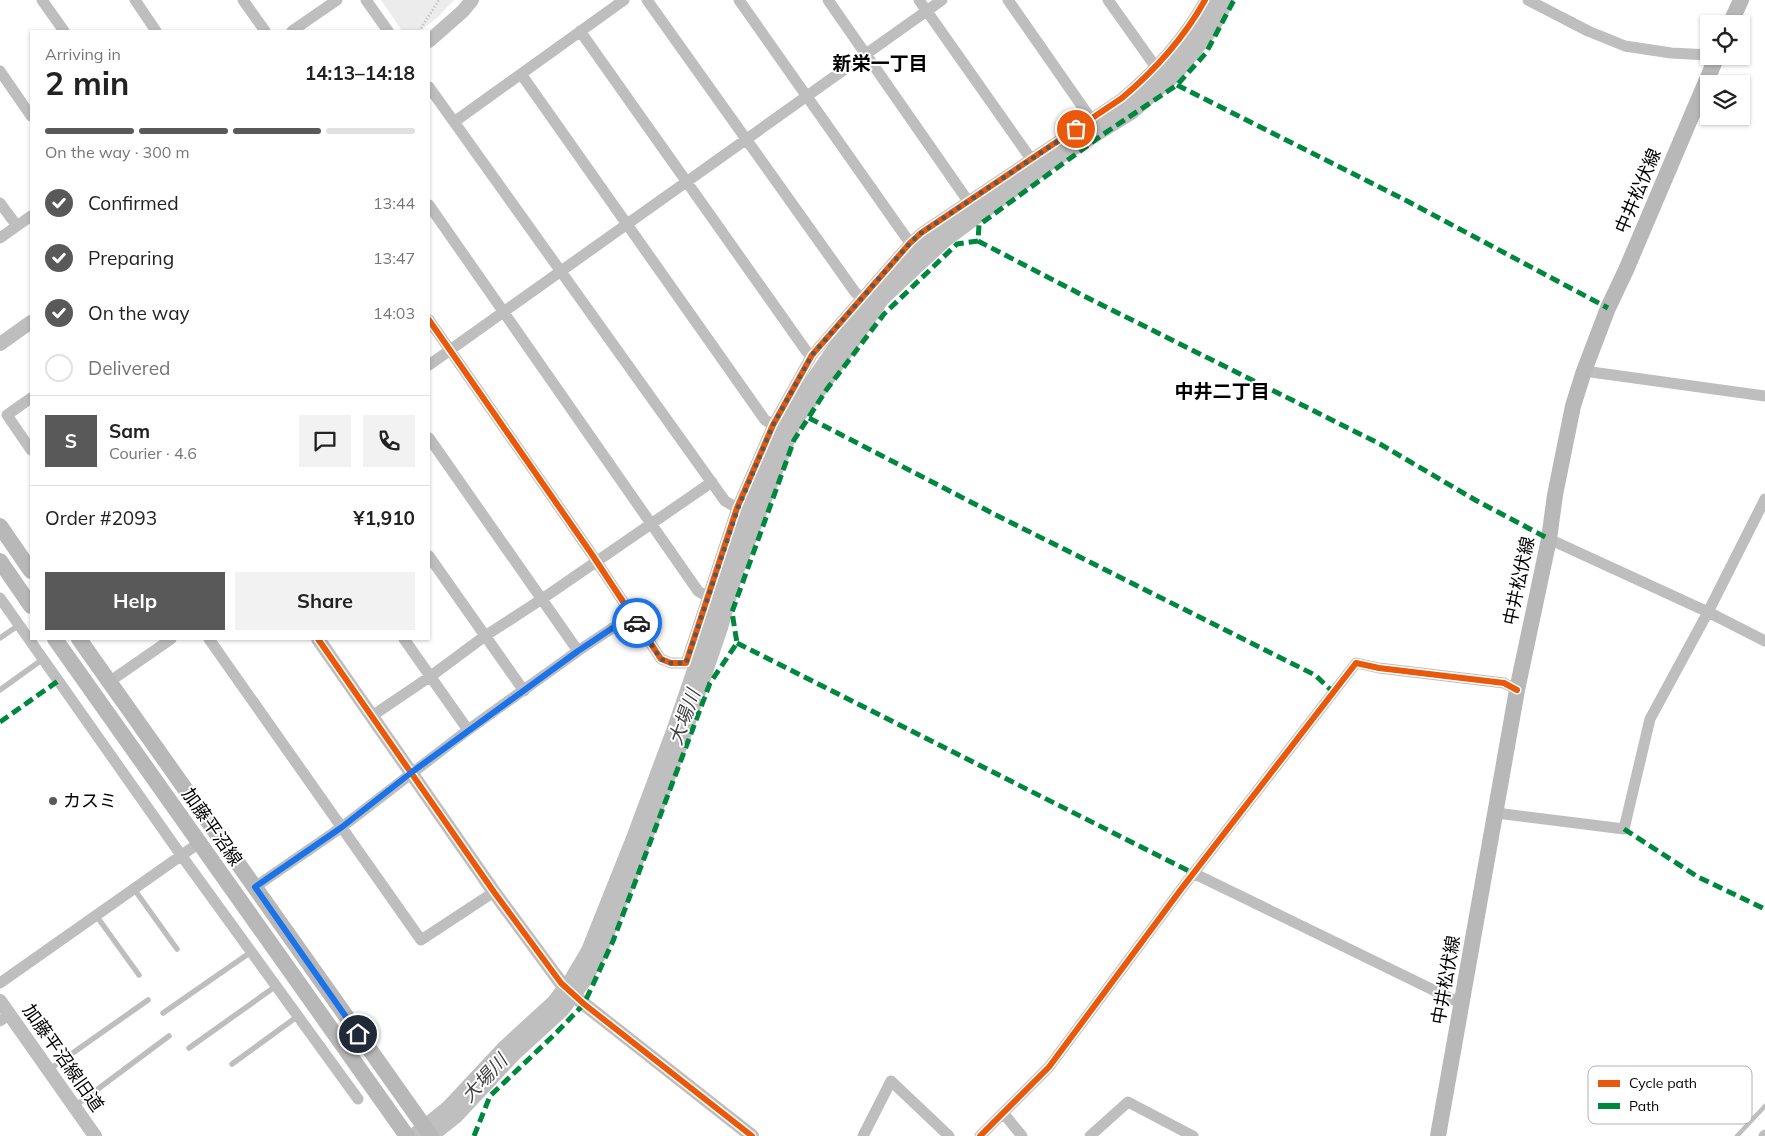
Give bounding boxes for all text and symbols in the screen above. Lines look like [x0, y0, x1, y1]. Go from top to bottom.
map controls [1700, 15, 1750, 125]
button: locate [1700, 15, 1750, 65]
text: Arriving in [45, 44, 121, 64]
district label: 新栄一丁目 [832, 51, 928, 75]
text: 14:13–14:18 [305, 61, 415, 85]
text: 2 min [45, 63, 129, 103]
button: layers [1700, 75, 1750, 125]
pin [1055, 108, 1097, 150]
icon: bag [1062, 115, 1090, 143]
text: On the way · 300 m [45, 142, 190, 162]
street label: 中井松伏線 [1609, 145, 1666, 237]
icon: check [45, 189, 73, 217]
text: Confirmed [88, 191, 179, 215]
text: 13:44 [373, 193, 415, 213]
icon: check [45, 244, 73, 272]
text: Preparing [88, 246, 174, 270]
text: 13:47 [373, 248, 415, 268]
icon: check [45, 299, 73, 327]
text: On the way [88, 301, 190, 325]
text: 14:03 [373, 303, 415, 323]
text: Delivered [88, 356, 170, 380]
district label: 中井二丁目 [1174, 379, 1270, 403]
button: chat [299, 415, 351, 467]
button: phone [363, 415, 415, 467]
text: Sam [109, 419, 150, 443]
text: S [65, 429, 77, 453]
text: Courier · 4.6 [109, 443, 197, 463]
text: Order #2093 [45, 506, 157, 530]
text: ¥1,910 [353, 506, 415, 530]
street label: 中井松伏線 [1498, 534, 1539, 627]
button: Help [45, 572, 225, 630]
button: Share [235, 572, 415, 630]
courier [612, 598, 662, 648]
icon: car [623, 609, 651, 637]
water label: 大場川 [663, 684, 706, 748]
street label: 加藤平沼線 [177, 783, 248, 870]
place label: カスミ [63, 789, 117, 812]
marker: カスミ [47, 795, 59, 807]
street label: 中井松伏線 [1426, 934, 1465, 1026]
street label: 加藤平沼線旧道 [18, 1000, 109, 1116]
pin [337, 1013, 379, 1055]
icon: home [344, 1020, 372, 1048]
water label: 大場川 [456, 1048, 514, 1107]
legend [1588, 1066, 1752, 1124]
text: Cycle path [1629, 1074, 1697, 1092]
text: Path [1629, 1097, 1659, 1115]

